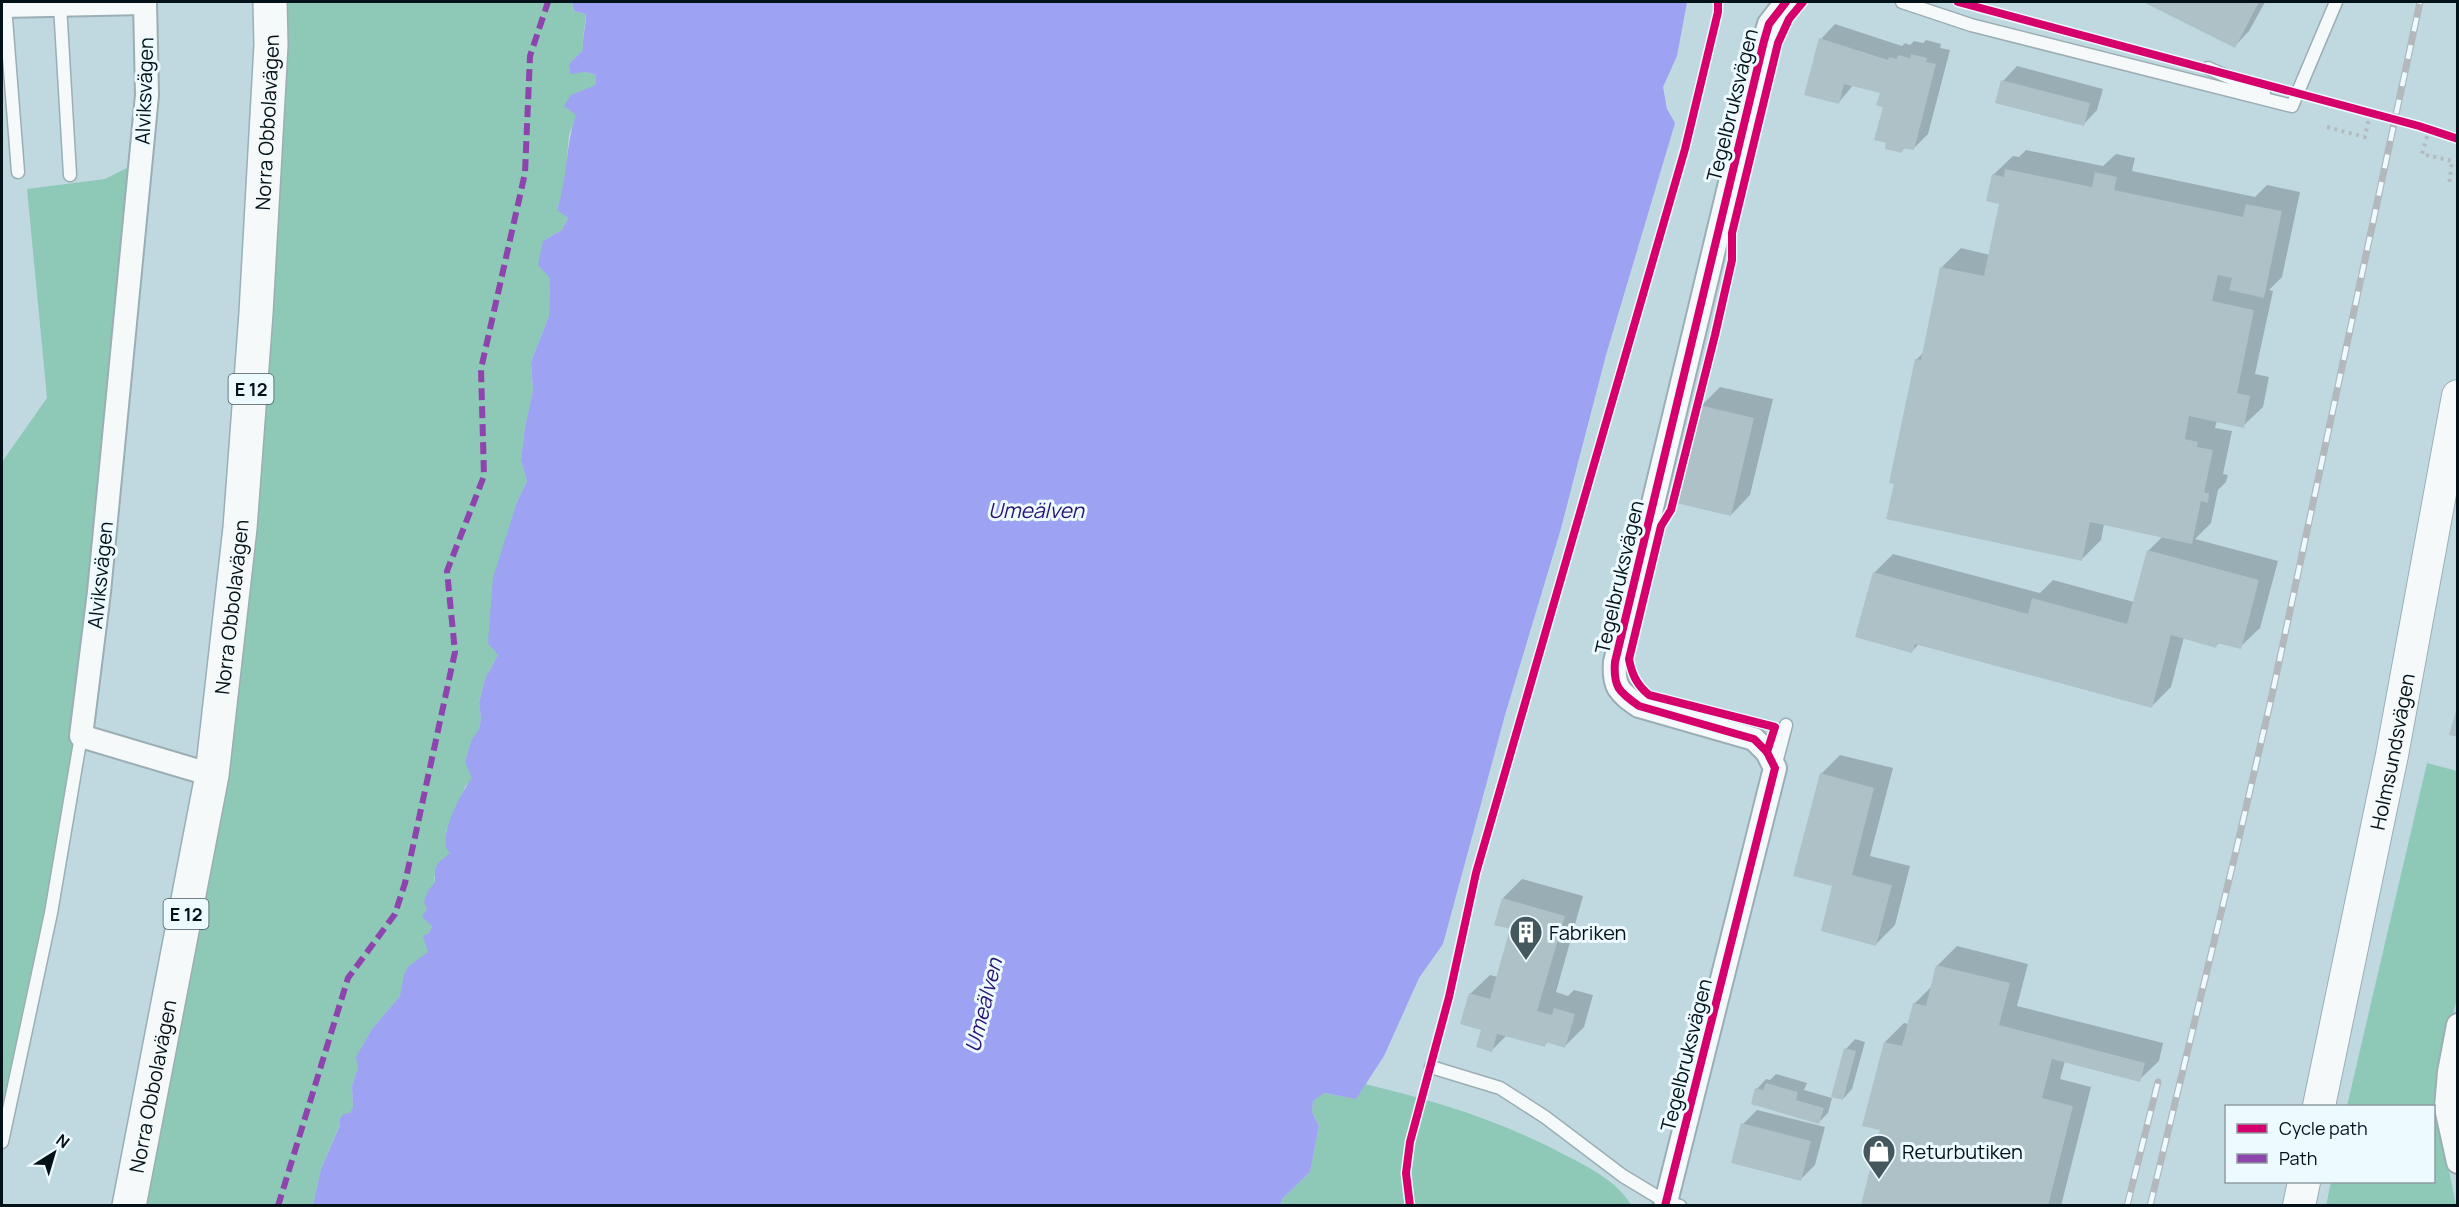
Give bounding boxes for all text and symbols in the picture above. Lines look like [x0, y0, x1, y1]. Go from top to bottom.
street label: Tegelbruksvägen [1700, 26, 1764, 184]
street label: Norra Obbolavägen [248, 34, 285, 211]
street label: Alviksvägen [129, 37, 159, 145]
road number: E 12 [228, 374, 274, 404]
water label: Umeälven [988, 496, 1085, 524]
street label: Tegelbruksvägen [1588, 498, 1650, 656]
street label: Norra Obbolavägen [208, 519, 254, 696]
street label: Alviksvägen [81, 520, 119, 630]
street label: Holmsundsvägen [2363, 671, 2420, 832]
road number: E 12 [164, 899, 208, 929]
building icon: Fabriken [1508, 914, 1544, 961]
place label: Fabriken [1549, 919, 1627, 946]
water label: Umeälven [958, 954, 1009, 1055]
street label: Tegelbruksvägen [1654, 976, 1718, 1134]
street label: Norra Obbolavägen [122, 997, 182, 1175]
legend [2225, 1105, 2435, 1183]
text: Cycle path [2279, 1116, 2368, 1140]
north arrow [24, 1123, 84, 1183]
text: N [52, 1129, 74, 1153]
shop icon: Returbutiken [1861, 1133, 1897, 1180]
place label: Returbutiken [1902, 1138, 2023, 1165]
text: Path [2279, 1146, 2317, 1170]

